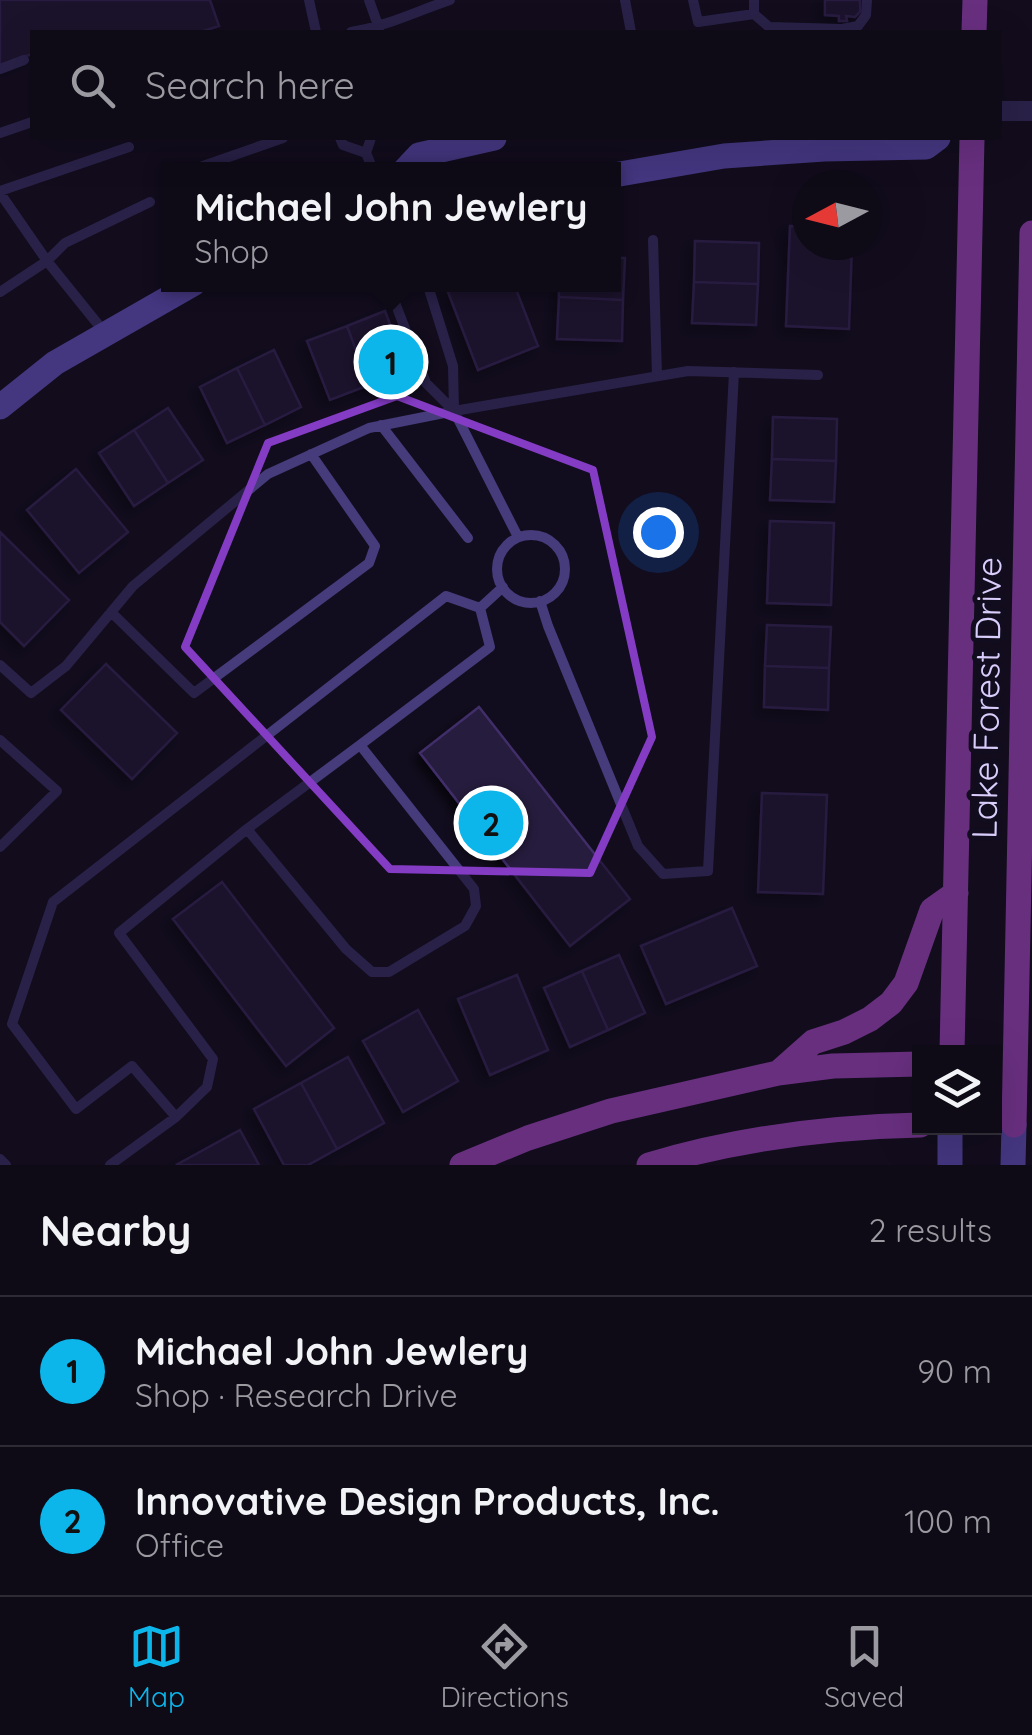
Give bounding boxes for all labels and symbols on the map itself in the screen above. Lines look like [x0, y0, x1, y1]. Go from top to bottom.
north arrow [792, 170, 882, 260]
pin: 1 [358, 324, 424, 400]
your location [633, 507, 684, 558]
street label: Lake Forest Drive [962, 557, 1010, 839]
pin: 2 [458, 786, 524, 860]

